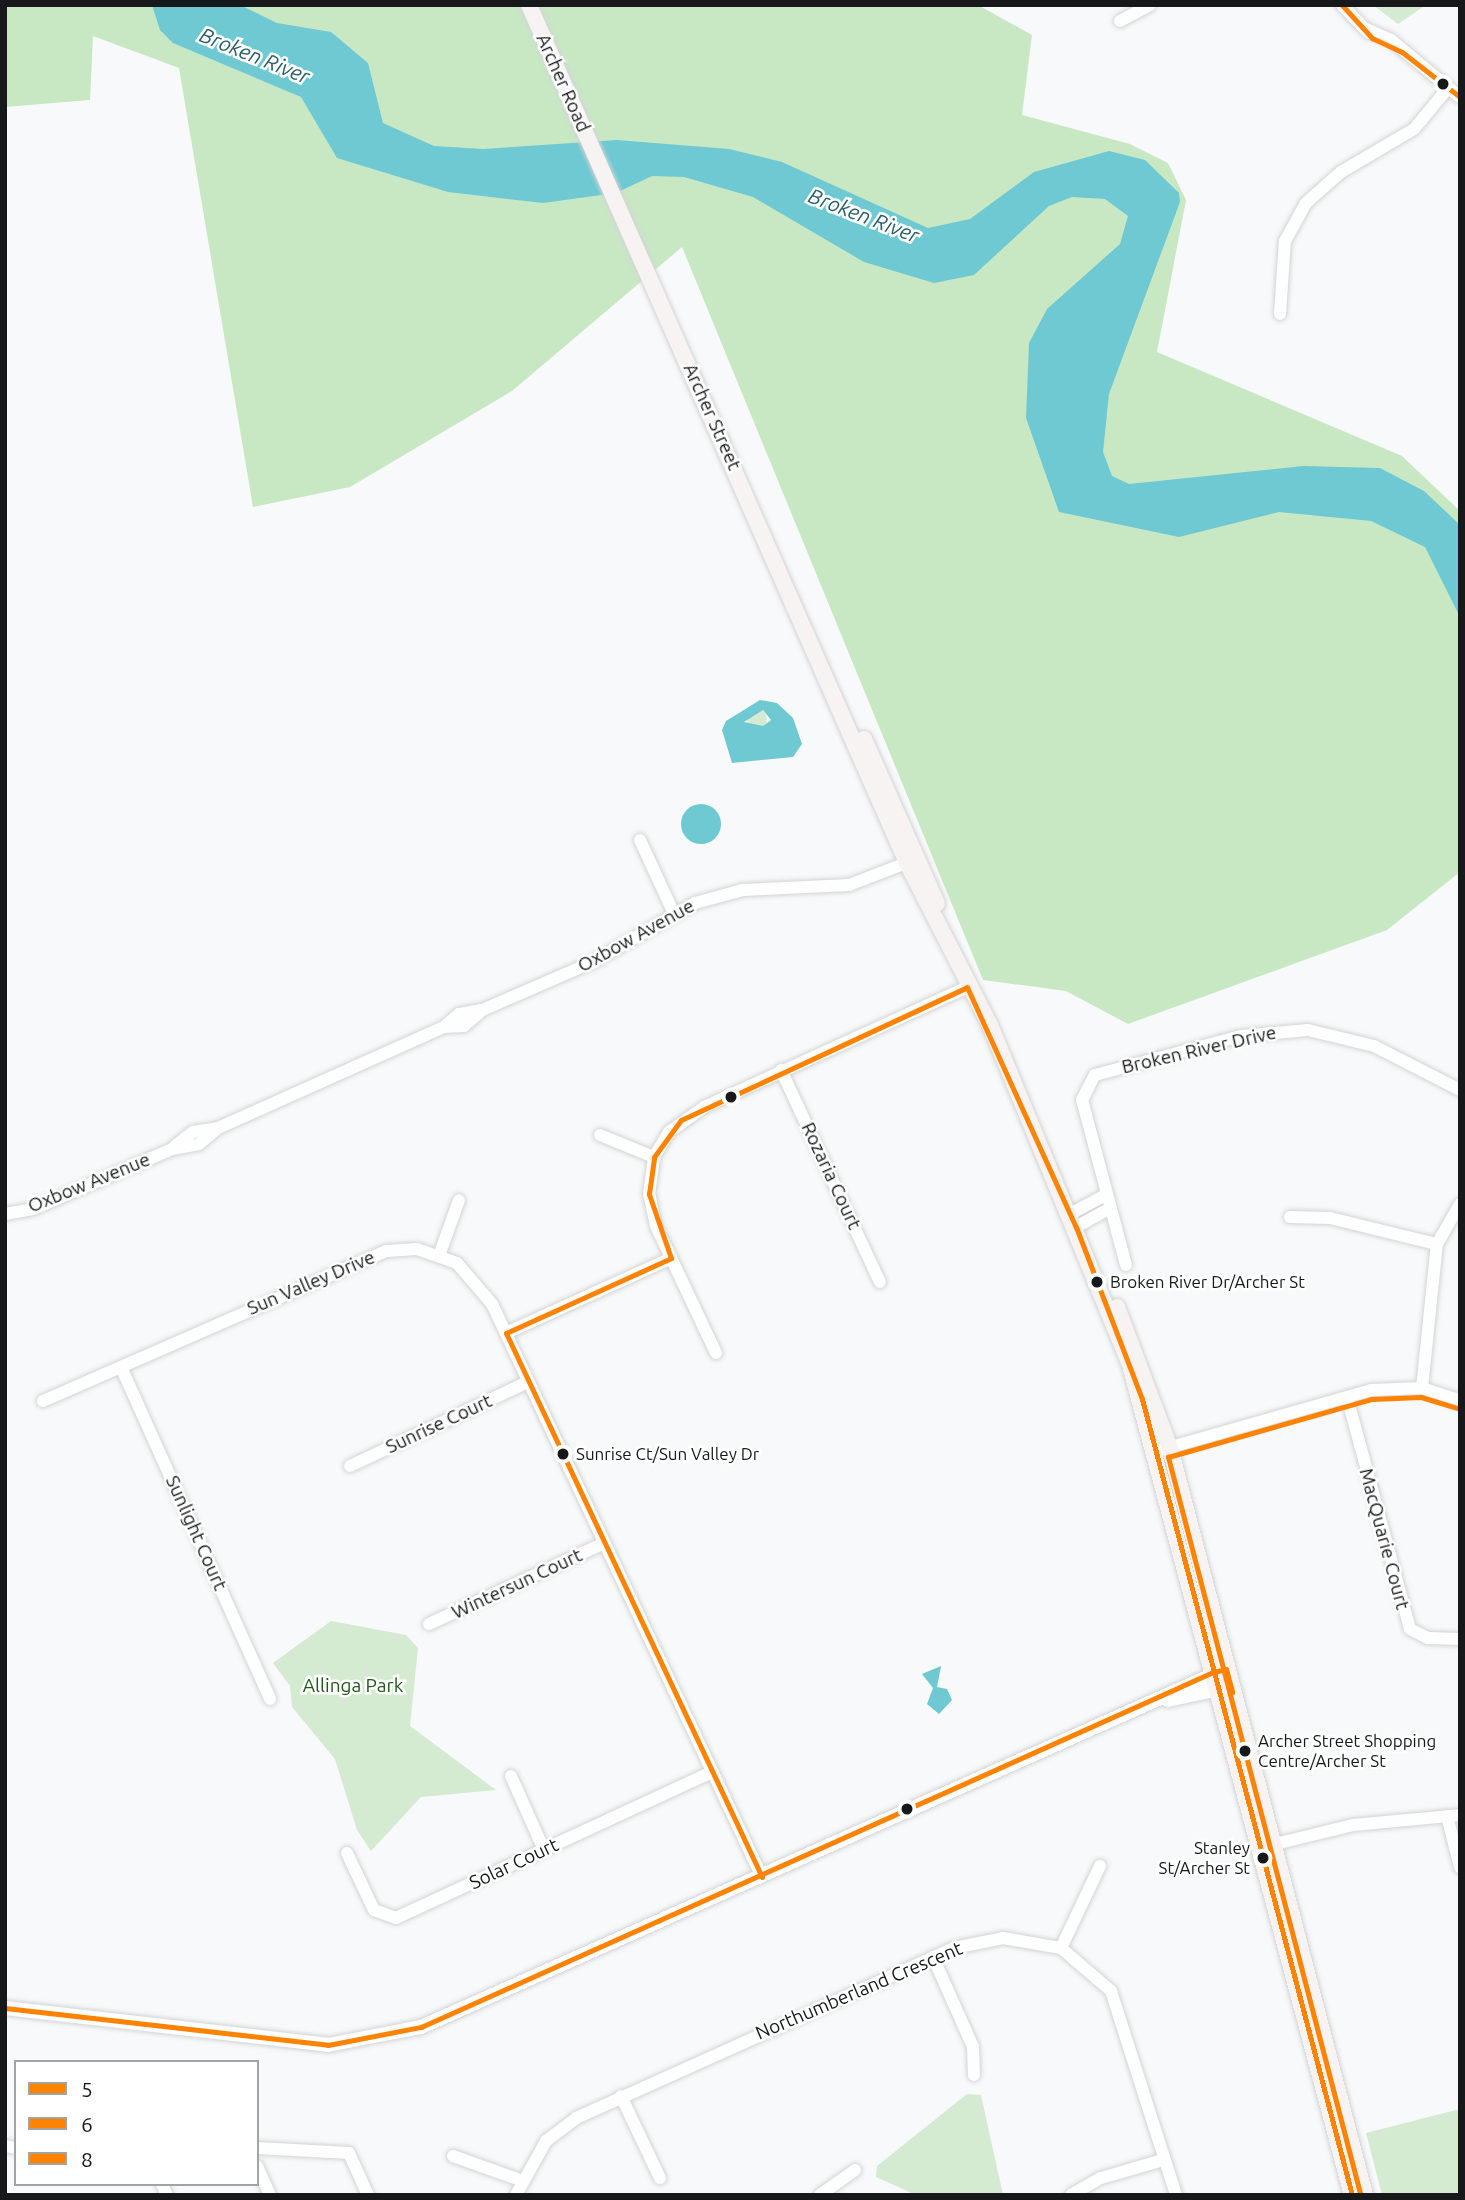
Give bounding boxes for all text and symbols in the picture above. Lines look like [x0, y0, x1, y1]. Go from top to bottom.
water label: Broken River [196, 22, 314, 88]
street label: Archer Road [531, 30, 595, 136]
unlabelled marker [1436, 77, 1450, 91]
water label: Broken River [805, 182, 923, 248]
street label: Archer Street [678, 360, 746, 474]
street label: Oxbow Avenue [574, 895, 698, 977]
street label: Broken River Drive [1119, 1021, 1279, 1079]
unlabelled marker [724, 1090, 738, 1104]
street label: Rozaria Court [796, 1119, 866, 1233]
street label: Oxbow Avenue [25, 1148, 153, 1218]
street label: Sun Valley Drive [244, 1246, 378, 1320]
place label: Broken River Dr/Archer St [1110, 1272, 1305, 1292]
marker: Broken River Dr/Archer St [1090, 1275, 1104, 1289]
street label: Sunrise Court [382, 1389, 496, 1459]
place label: Sunrise Ct/Sun Valley Dr [576, 1444, 759, 1464]
marker: Sunrise Ct/Sun Valley Dr [556, 1447, 570, 1461]
street label: MacQuarie Court [1354, 1466, 1414, 1612]
street label: Sunlight Court [161, 1472, 231, 1594]
street label: Wintersun Court [448, 1544, 586, 1624]
park label: Allinga Park [303, 1675, 403, 1697]
place label: Archer Street Shopping Centre/Archer St [1258, 1731, 1436, 1771]
marker: Archer Street Shopping Centre/Archer St [1238, 1744, 1252, 1758]
unlabelled marker [900, 1802, 914, 1816]
street label: Solar Court [466, 1833, 562, 1895]
place label: Stanley St/Archer St [1158, 1838, 1250, 1878]
marker: Stanley St/Archer St [1256, 1851, 1270, 1865]
street label: Northumberland Crescent [752, 1937, 966, 2045]
legend [14, 2060, 259, 2186]
text: 5 [81, 2077, 93, 2101]
text: 6 [81, 2112, 93, 2136]
text: 8 [81, 2147, 93, 2171]

